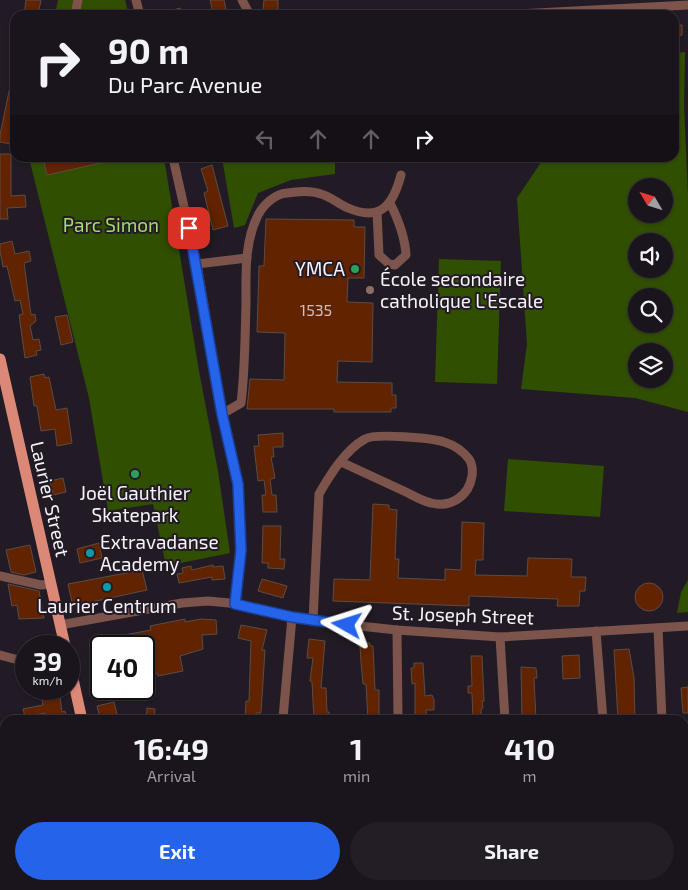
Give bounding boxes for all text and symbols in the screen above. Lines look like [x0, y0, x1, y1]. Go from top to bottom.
text: 90 m [108, 29, 189, 71]
icon: right [25, 30, 90, 95]
text: Du Parc Avenue [108, 71, 262, 97]
icon: left [251, 125, 279, 153]
icon: ahead [304, 125, 332, 153]
icon: ahead [357, 125, 385, 153]
icon: right [410, 125, 438, 153]
north arrow [628, 178, 672, 222]
map controls [628, 178, 673, 388]
pin [168, 207, 210, 249]
park label: Parc Simon [63, 213, 159, 236]
icon: arrive [175, 214, 203, 242]
button: sound [628, 233, 673, 278]
place label: YMCA [295, 257, 345, 280]
marker: YMCA [349, 263, 361, 275]
place label: École secondaire catholique L'Escale [380, 267, 543, 312]
marker: École secondaire catholique L'Escale [364, 284, 376, 296]
button: search [628, 288, 673, 333]
house number: 1535 [300, 300, 332, 319]
button: layers [628, 343, 673, 388]
street label: Laurier Street [26, 439, 75, 559]
marker: Joël Gauthier Skatepark [129, 468, 141, 480]
place label: Joël Gauthier Skatepark [80, 481, 191, 526]
place label: Extravadanse Academy [100, 530, 219, 575]
marker: Extravadanse Academy [84, 547, 96, 559]
marker: Laurier Centrum [101, 581, 113, 593]
place label: Laurier Centrum [37, 594, 177, 617]
position arrow [320, 598, 372, 650]
street label: St. Joseph Street [392, 601, 534, 628]
speed limit sign: 40 [90, 635, 155, 700]
text: 39 [33, 646, 62, 676]
text: km/h [33, 673, 62, 687]
text: 16:49 [134, 730, 209, 766]
text: 1 [350, 730, 363, 766]
text: 410 [504, 730, 555, 766]
text: Arrival [147, 766, 196, 785]
text: min [343, 766, 370, 785]
text: m [523, 766, 537, 785]
button: Exit [15, 822, 340, 880]
button: Share [350, 822, 674, 880]

